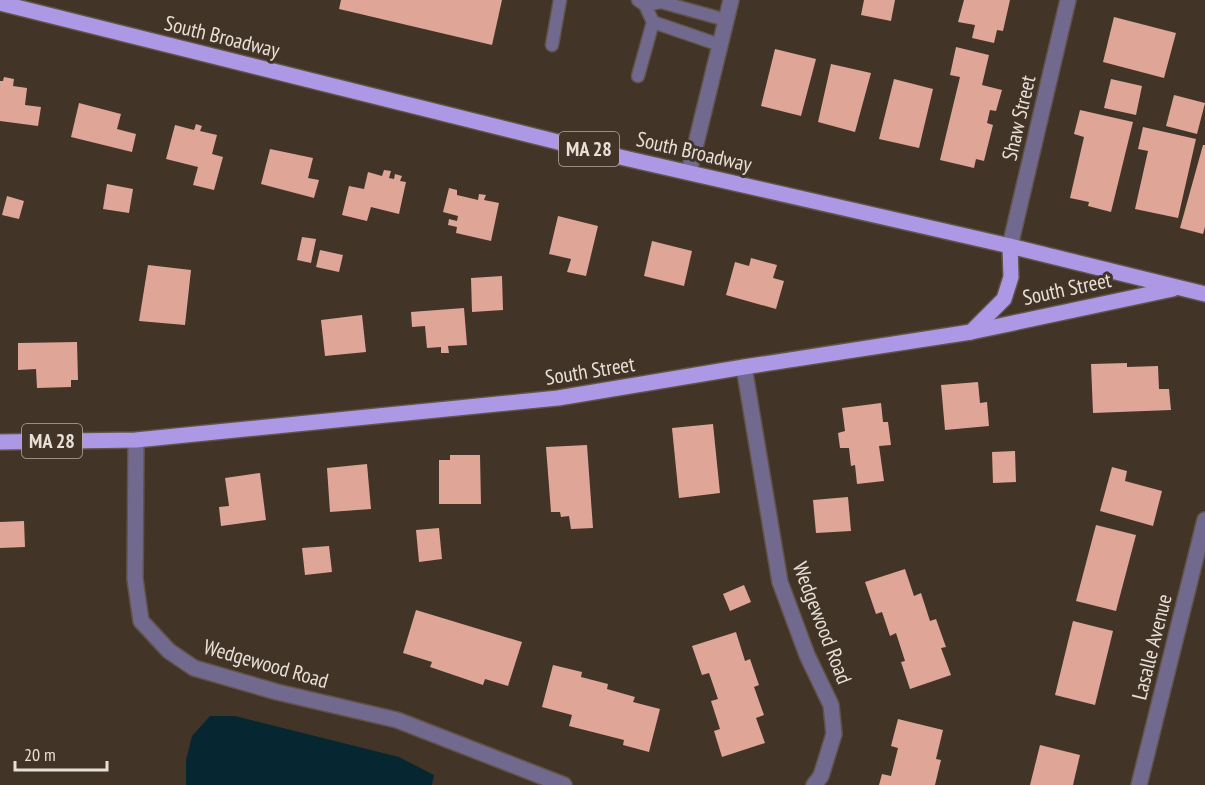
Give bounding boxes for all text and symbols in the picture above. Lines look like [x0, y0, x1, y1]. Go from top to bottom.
street label: South Broadway [162, 9, 283, 64]
street label: Shaw Street [996, 72, 1041, 163]
street label: South Broadway [634, 125, 755, 178]
road number: MA 28 [559, 132, 619, 166]
street label: South Street [1020, 266, 1114, 311]
street label: South Street [543, 350, 637, 391]
road number: MA 28 [22, 424, 82, 458]
street label: Wedgewood Road [787, 558, 858, 688]
street label: Lasalle Avenue [1125, 591, 1178, 702]
street label: Wedgewood Road [201, 633, 332, 694]
scale bar [15, 734, 106, 772]
text: 20 m [24, 743, 56, 766]

